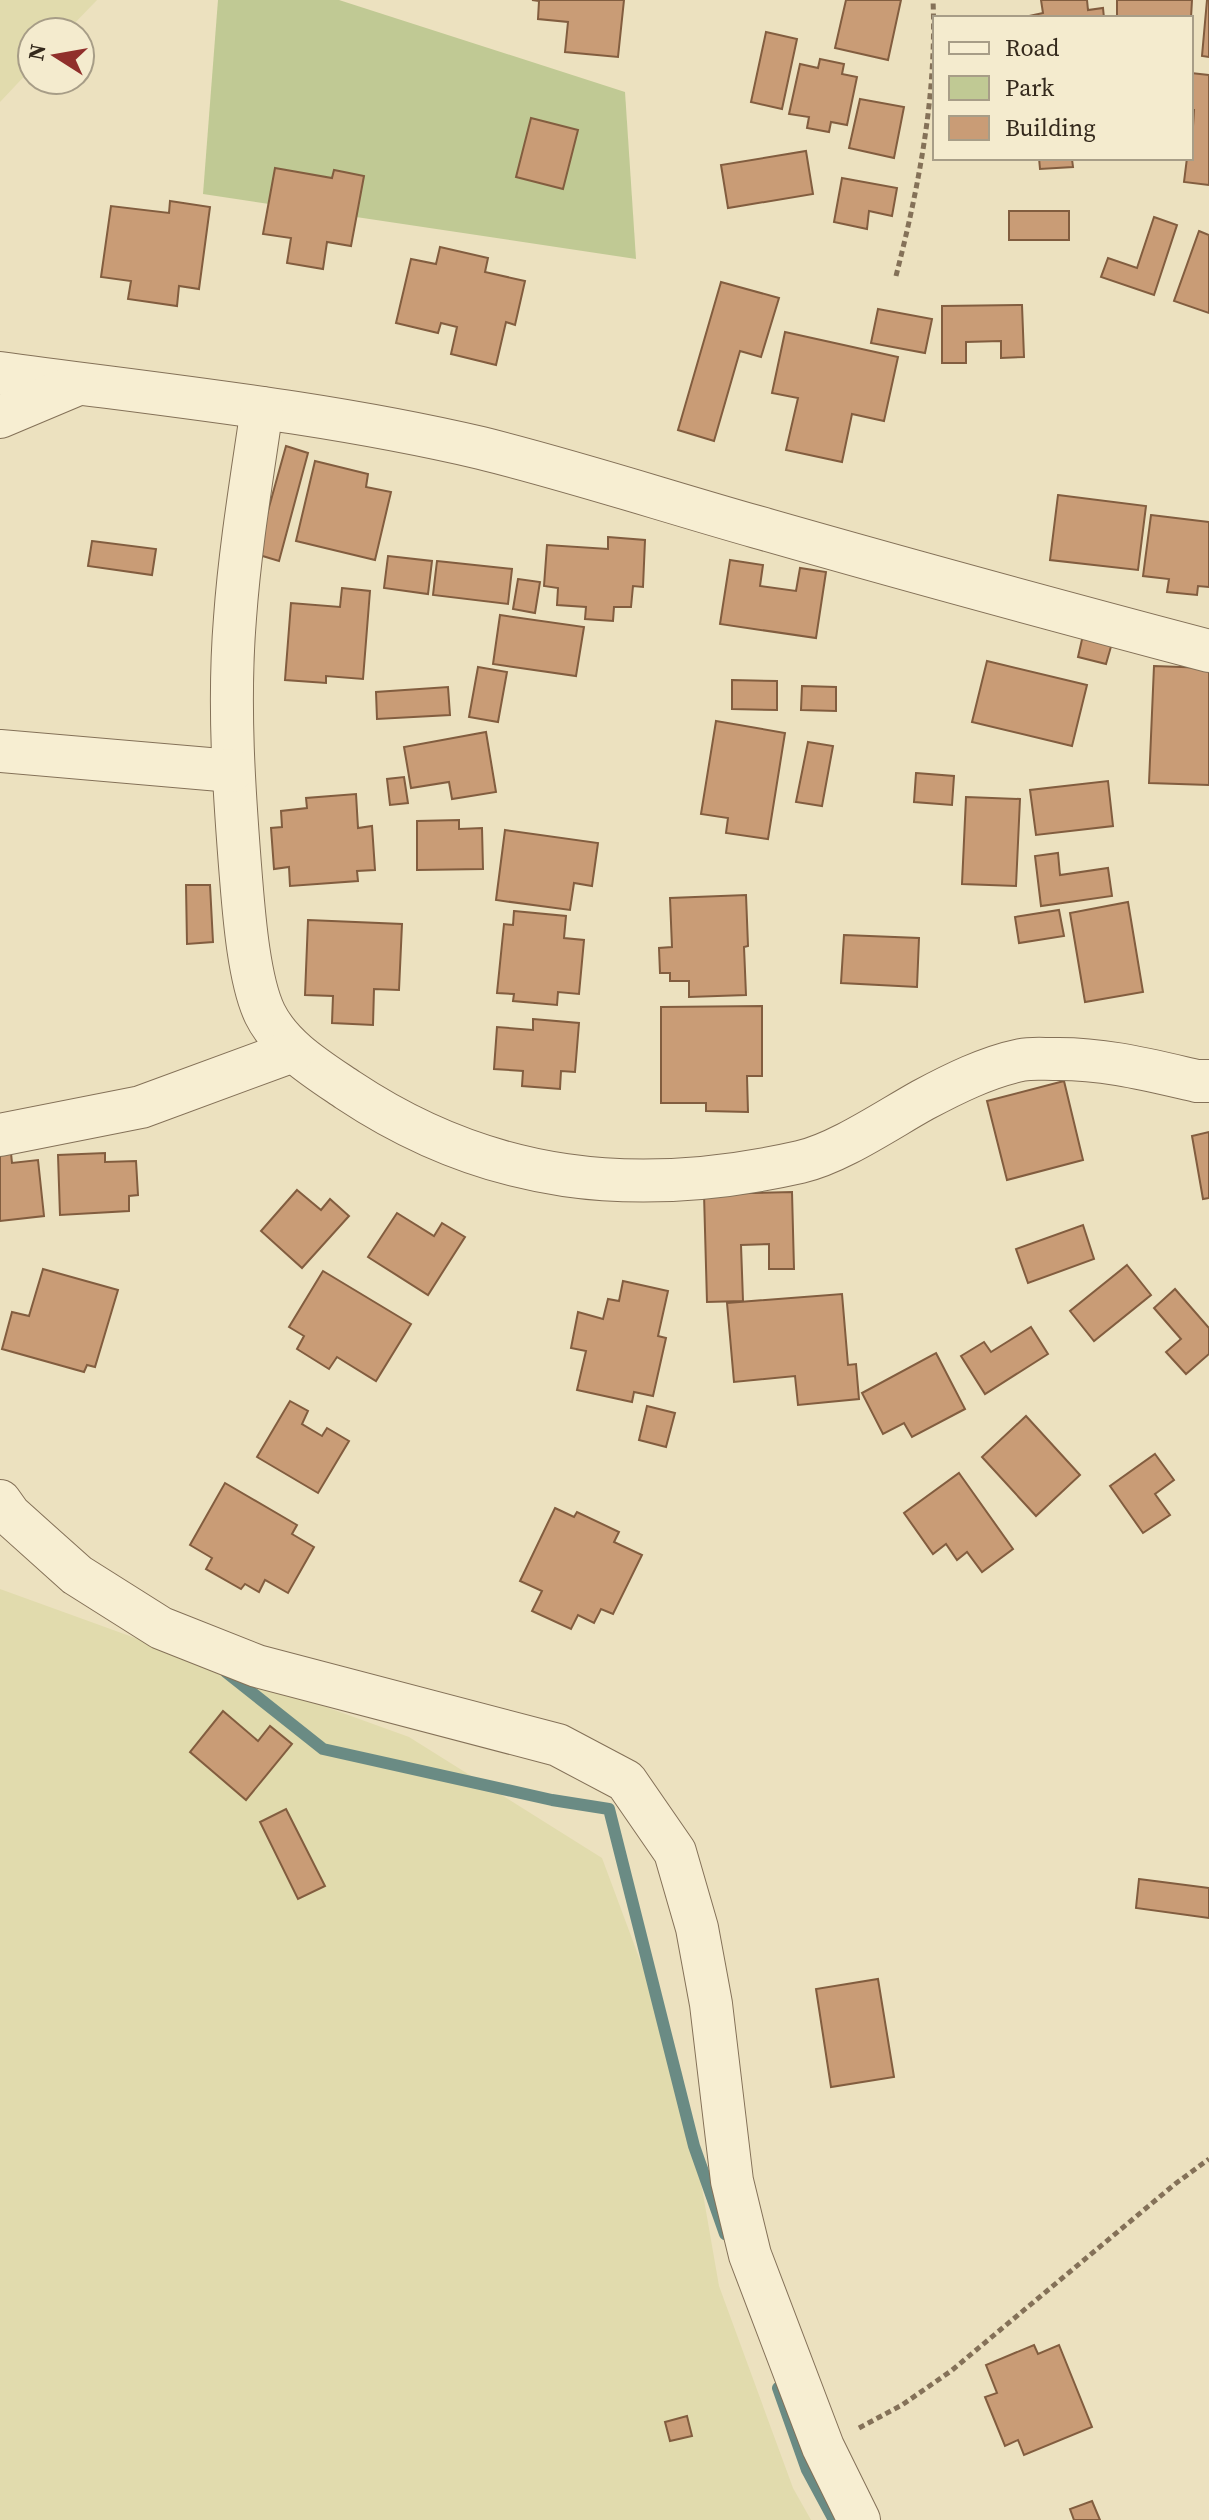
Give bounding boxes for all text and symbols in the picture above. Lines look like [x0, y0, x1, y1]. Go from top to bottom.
north arrow [16, 16, 96, 96]
legend [933, 16, 1193, 160]
text: Road [1005, 31, 1060, 64]
text: N [20, 41, 53, 63]
text: Park [1005, 71, 1055, 104]
text: Building [1005, 111, 1096, 144]

